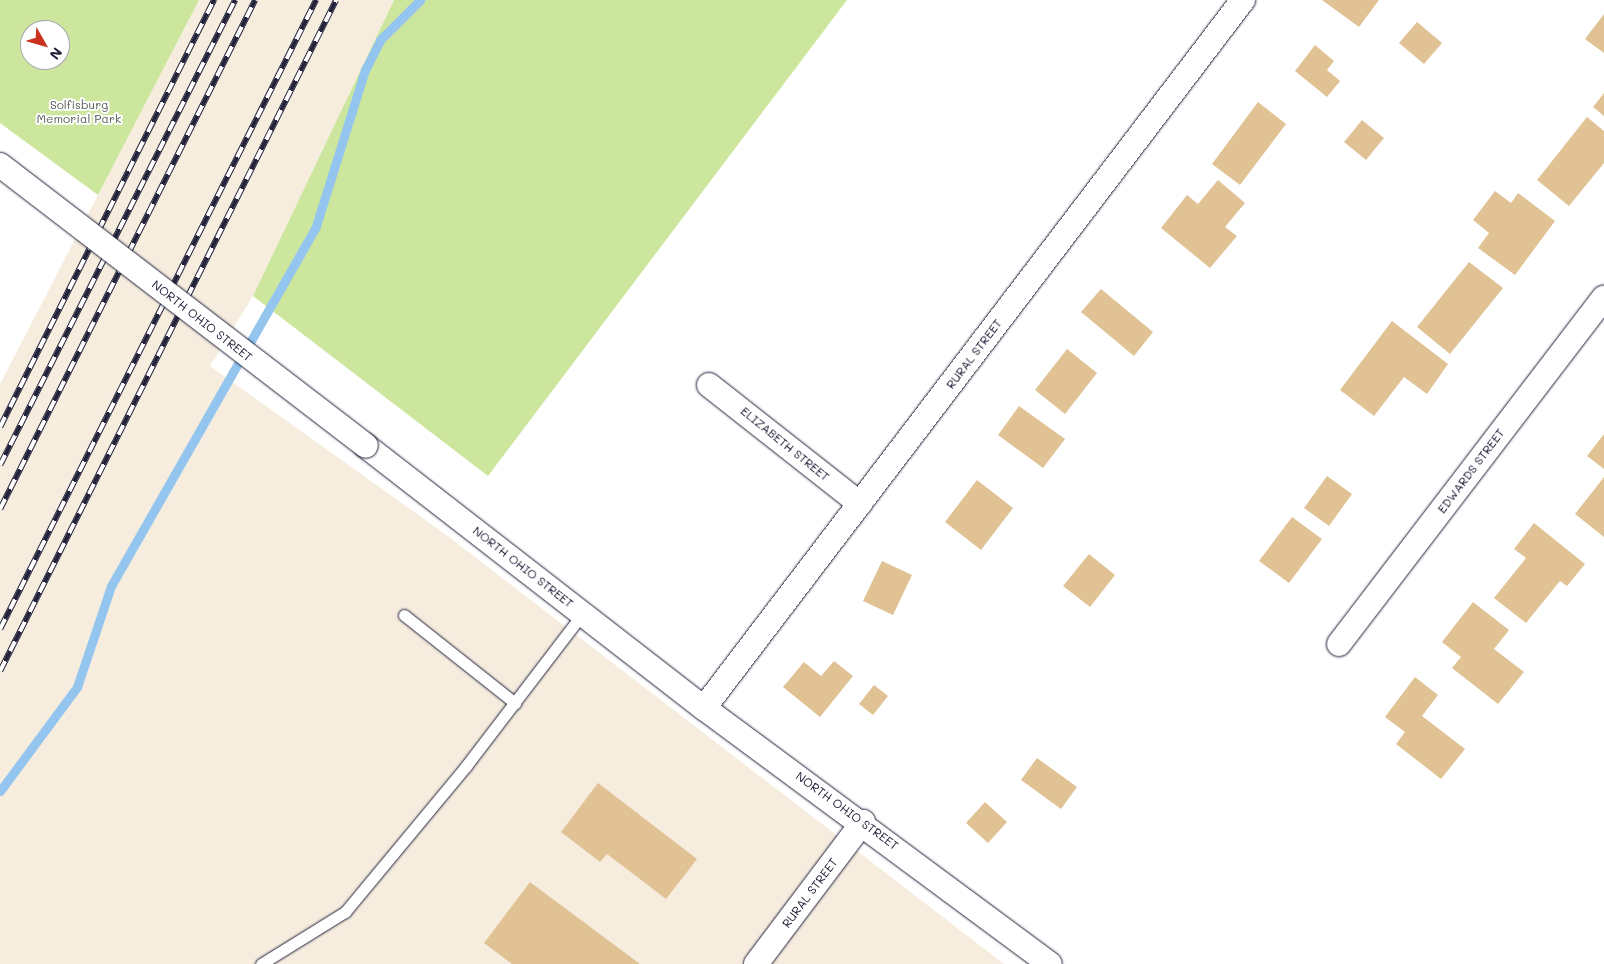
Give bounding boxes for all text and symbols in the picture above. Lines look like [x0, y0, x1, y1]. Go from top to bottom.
north arrow [20, 20, 70, 70]
text: N [46, 44, 67, 64]
park label: Solfisburg Memorial Park [37, 98, 121, 126]
street label: NORTH OHIO STREET [149, 277, 255, 365]
street label: RURAL STREET [943, 316, 1005, 392]
street label: ELIZABETH STREET [738, 404, 832, 484]
street label: EDWARDS STREET [1435, 426, 1507, 516]
street label: NORTH OHIO STREET [470, 523, 576, 611]
street label: NORTH OHIO STREET [793, 769, 901, 853]
street label: RURAL STREET [779, 855, 841, 931]

